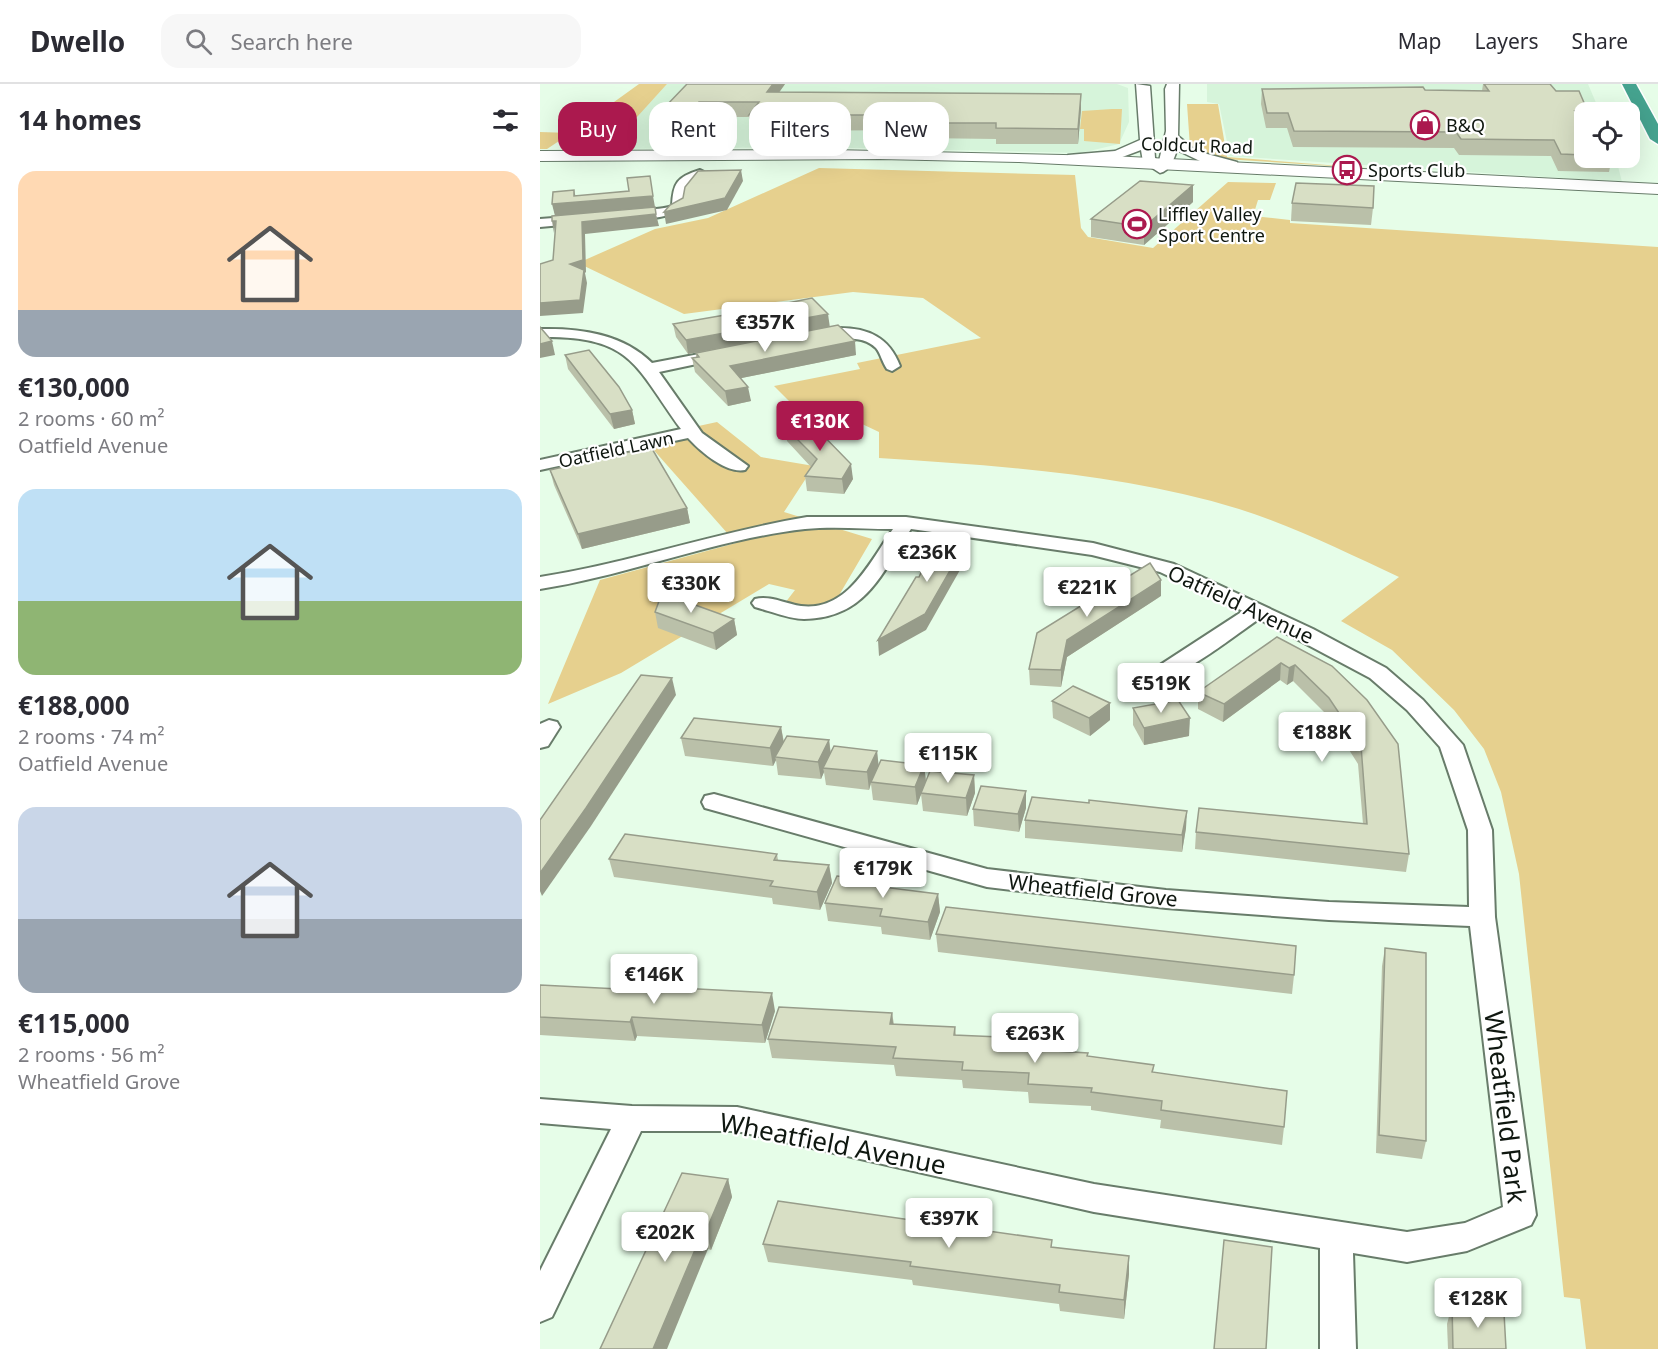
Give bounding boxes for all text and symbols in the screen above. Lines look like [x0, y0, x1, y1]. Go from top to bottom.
search box [161, 14, 581, 68]
text: Dwello [30, 22, 125, 60]
icon: search [182, 25, 215, 58]
text: Search here [230, 26, 353, 56]
text: Map [1398, 27, 1442, 55]
text: Layers [1475, 27, 1539, 55]
text: Share [1572, 27, 1628, 55]
text: 14 homes [18, 102, 142, 138]
chip: Buy [558, 102, 637, 156]
chip: Rent [649, 102, 737, 156]
chip: Filters [749, 102, 851, 156]
chip: New [863, 102, 949, 156]
map controls [1574, 102, 1640, 168]
button: locate [1574, 102, 1640, 168]
icon: filters [489, 104, 522, 137]
shop icon: B&Q [1409, 109, 1441, 141]
place label: B&Q [1446, 113, 1485, 137]
street label: Coldcut Road [1141, 131, 1253, 159]
bus stop icon: Sports Club [1331, 154, 1363, 186]
place label: Sports Club [1368, 158, 1465, 182]
place label: Liffley Valley Sport Centre [1158, 202, 1265, 247]
sports icon: Liffley Valley Sport Centre [1121, 208, 1153, 240]
icon: home [216, 210, 324, 318]
pin: €357K [723, 302, 807, 353]
text: €357K [735, 308, 795, 335]
text: €130,000 [18, 369, 130, 405]
pin: €130K [778, 401, 862, 452]
text: 2 rooms · 60 m² [18, 405, 165, 432]
text: €130K [790, 407, 850, 434]
street label: Oatfield Lawn [556, 425, 676, 473]
text: Oatfield Avenue [18, 432, 168, 459]
icon: home [216, 528, 324, 636]
pin: €236K [885, 532, 969, 583]
text: €236K [897, 538, 957, 565]
street label: Oatfield Avenue [1164, 558, 1318, 650]
pin: €330K [649, 563, 733, 614]
pin: €221K [1045, 567, 1129, 618]
text: €330K [661, 569, 721, 596]
text: €221K [1057, 573, 1117, 600]
pin: €519K [1119, 663, 1203, 714]
text: €519K [1131, 669, 1191, 696]
text: €188,000 [18, 687, 130, 723]
pin: €188K [1280, 712, 1364, 763]
text: €188K [1292, 718, 1352, 745]
text: 2 rooms · 74 m² [18, 723, 165, 750]
pin: €115K [906, 733, 990, 784]
text: €115K [918, 739, 978, 766]
text: Oatfield Avenue [18, 750, 168, 777]
icon: home [216, 846, 324, 954]
pin: €179K [841, 848, 925, 899]
text: €179K [853, 854, 913, 881]
street label: Wheatfield Grove [1007, 867, 1179, 913]
pin: €146K [612, 954, 696, 1005]
text: €146K [624, 960, 684, 987]
text: €115,000 [18, 1005, 130, 1041]
street label: Wheatfield Park [1476, 1009, 1536, 1205]
pin: €263K [993, 1013, 1077, 1064]
text: €263K [1005, 1019, 1065, 1046]
text: 2 rooms · 56 m² [18, 1041, 165, 1068]
text: Wheatfield Grove [18, 1068, 180, 1095]
street label: Wheatfield Avenue [717, 1103, 949, 1183]
pin: €397K [907, 1198, 991, 1249]
text: €397K [919, 1204, 979, 1231]
pin: €202K [623, 1212, 707, 1263]
text: €202K [635, 1218, 695, 1245]
pin: €128K [1436, 1278, 1520, 1329]
text: €128K [1448, 1284, 1508, 1311]

